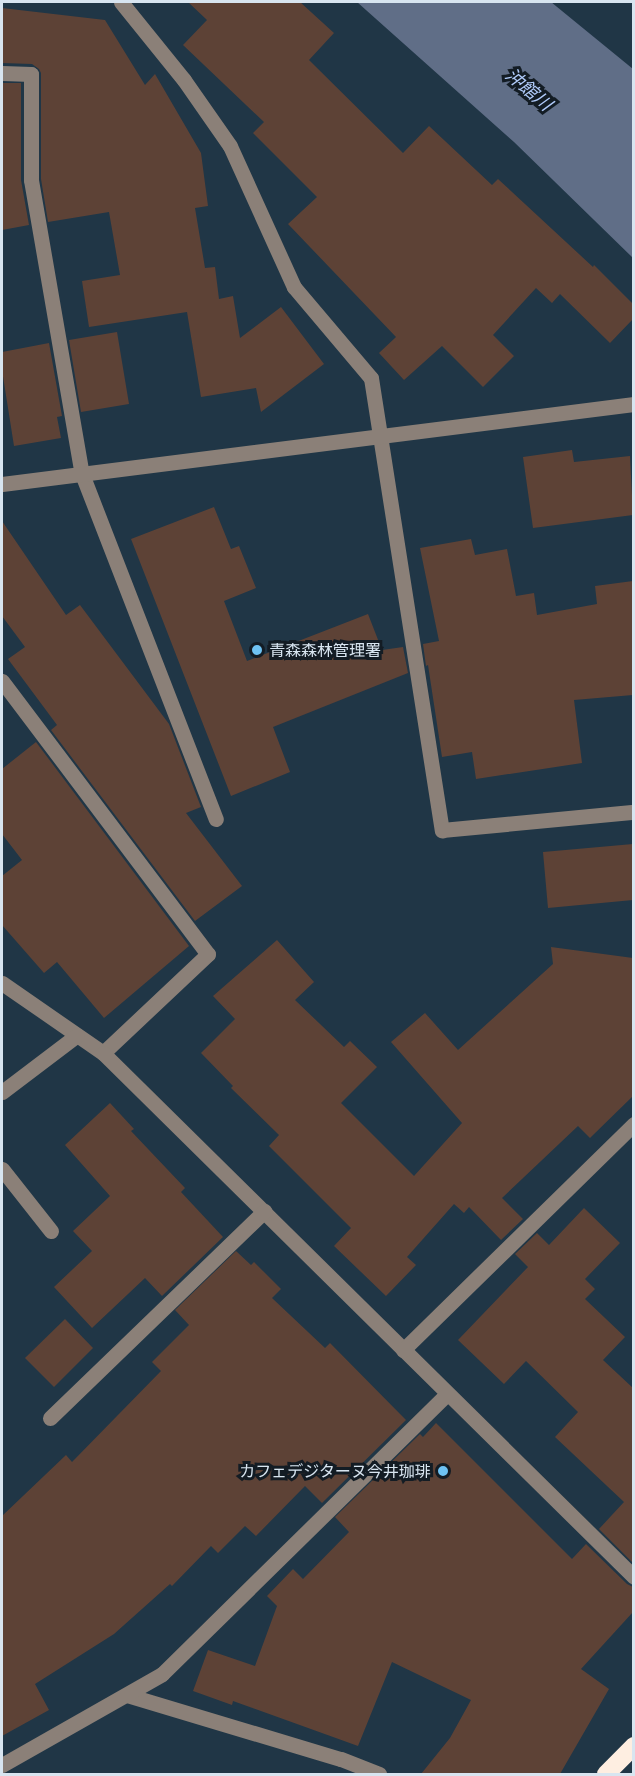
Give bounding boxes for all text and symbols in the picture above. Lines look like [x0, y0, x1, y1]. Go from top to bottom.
water label: 沖館川 [501, 63, 557, 115]
place label: 青森森林管理署 [269, 640, 381, 660]
marker: 青森森林管理署 [250, 643, 264, 657]
place label: カフェデジターヌ今井珈琲 [239, 1461, 431, 1481]
marker: カフェデジターヌ今井珈琲 [436, 1464, 450, 1478]

